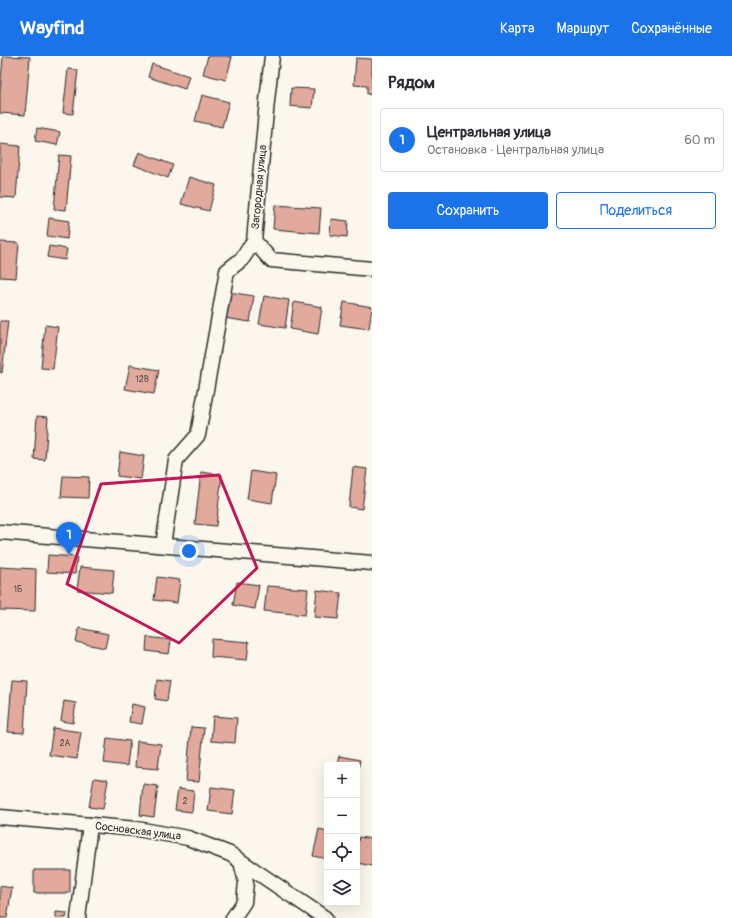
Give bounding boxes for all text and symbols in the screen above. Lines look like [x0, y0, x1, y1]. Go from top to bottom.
text: Wayfind [20, 16, 84, 40]
text: Карта [500, 20, 535, 37]
text: Маршрут [557, 20, 609, 37]
text: Сохранённые [631, 20, 712, 37]
text: Рядом [388, 72, 435, 93]
text: Центральная улица [427, 123, 551, 142]
text: 1 [399, 132, 405, 148]
text: 60 m [684, 132, 715, 148]
text: Остановка · Центральная улица [427, 142, 604, 158]
street label: Загородная улица [249, 144, 269, 230]
button: Сохранить [388, 192, 548, 229]
button: Поделиться [556, 192, 716, 229]
house number: 12В [135, 374, 149, 385]
pin: 1 [56, 522, 82, 555]
your location [179, 541, 199, 561]
house number: 1Б [14, 584, 22, 595]
house number: 2А [60, 738, 71, 749]
map controls [324, 762, 360, 906]
button: + [324, 762, 360, 798]
house number: 2 [182, 796, 188, 807]
button: − [324, 798, 360, 834]
street label: Сосновская улица [94, 819, 182, 843]
button: locate [324, 834, 360, 870]
button: layers [324, 870, 360, 906]

